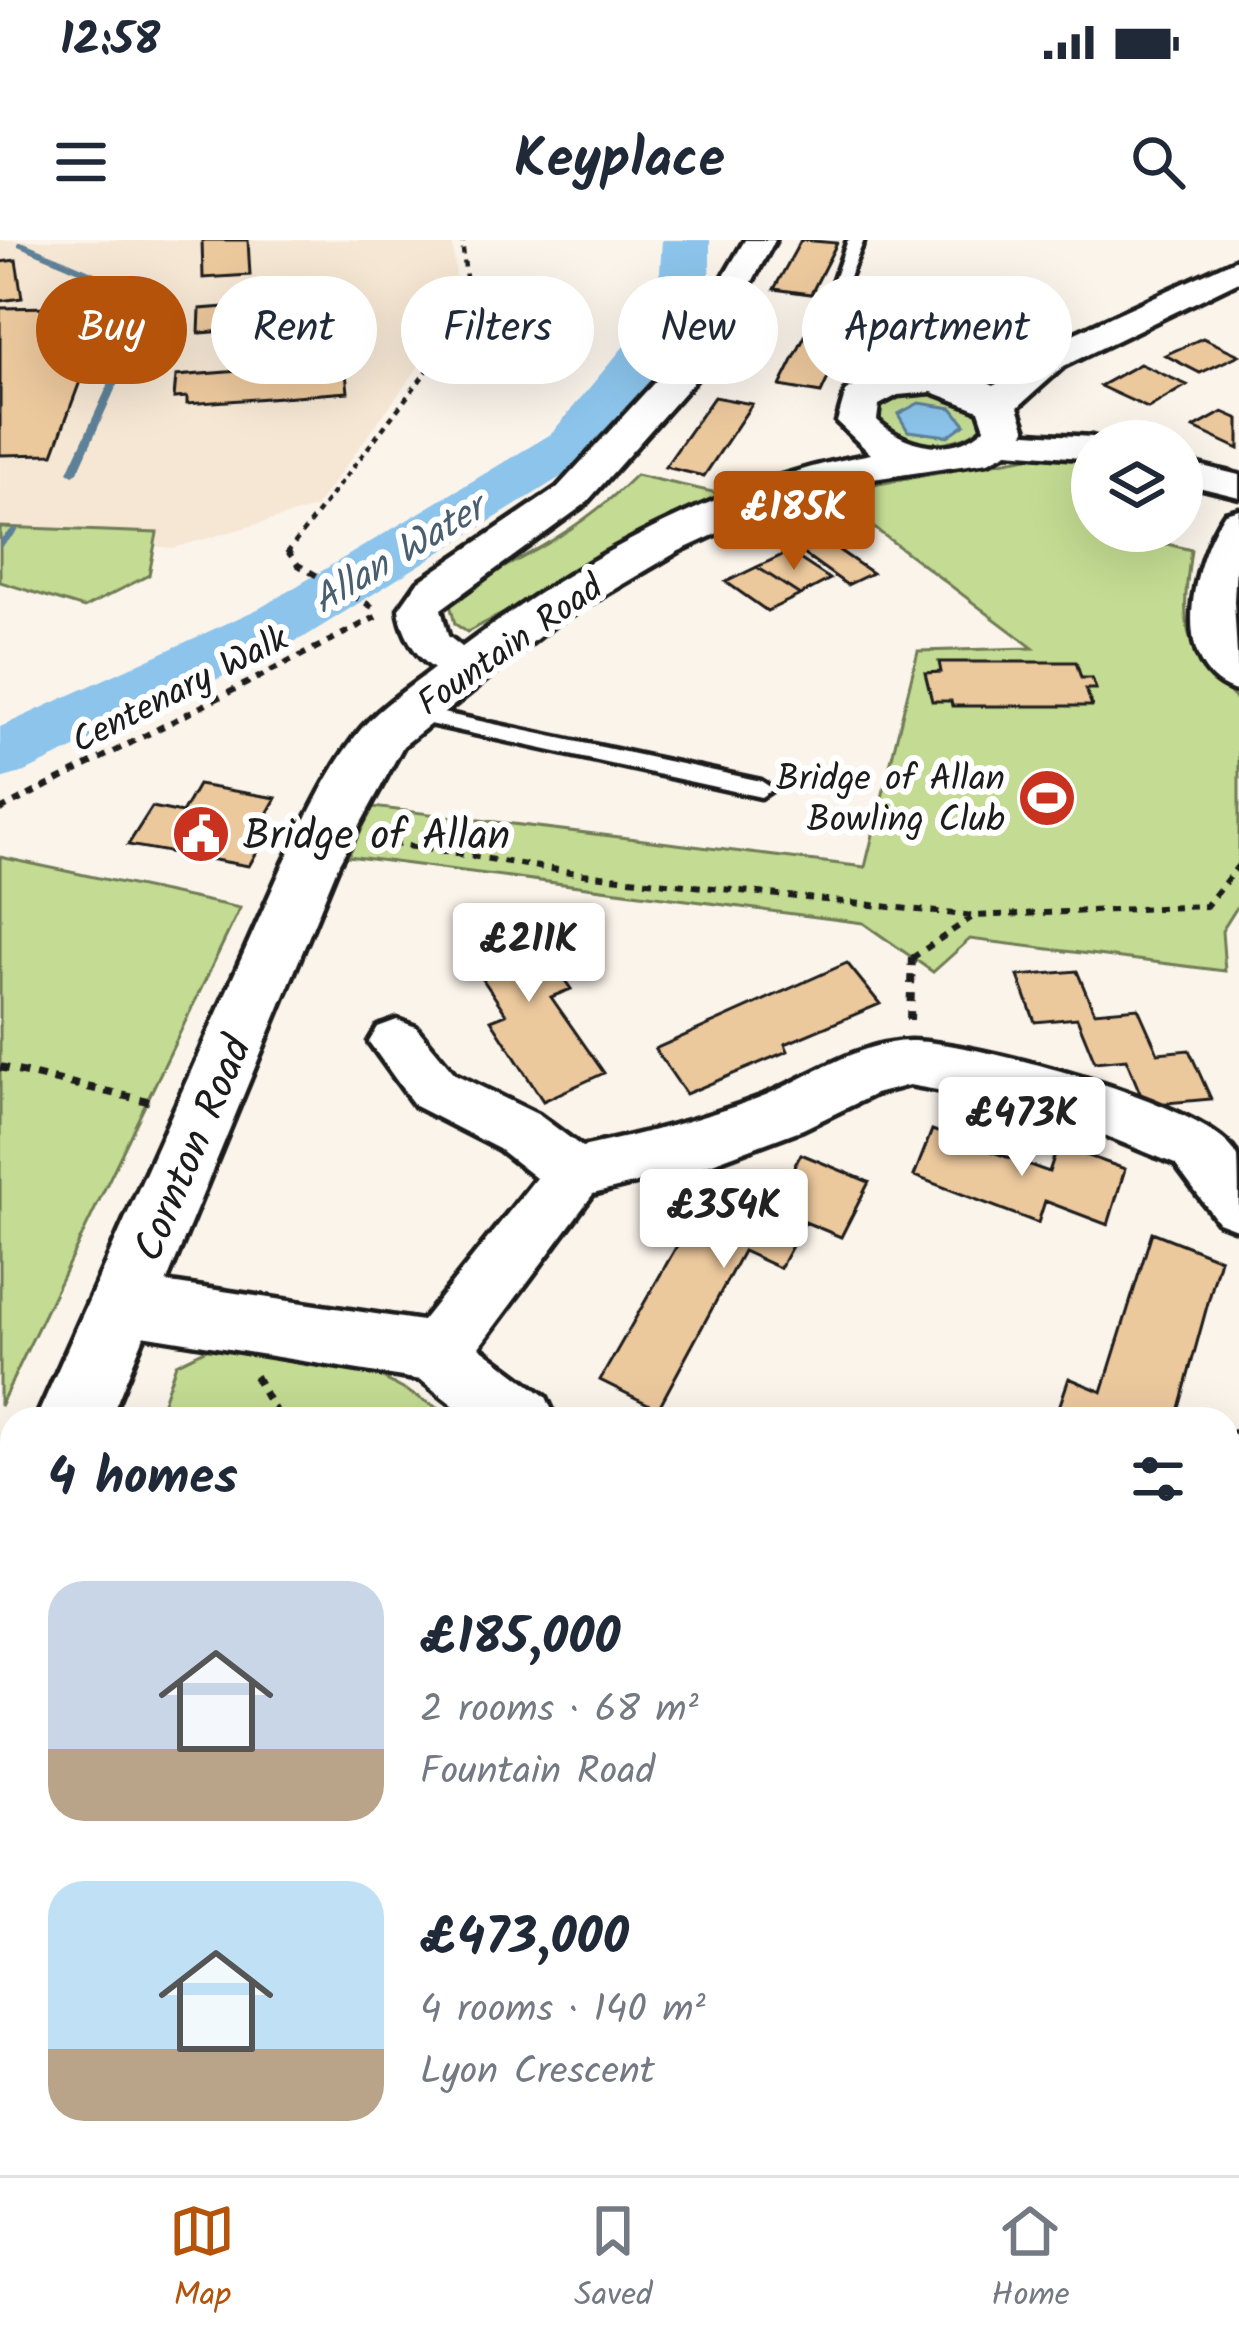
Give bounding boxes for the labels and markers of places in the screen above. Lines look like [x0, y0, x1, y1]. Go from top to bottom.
pin: £185K [710, 471, 878, 573]
place label: Bridge of Allan Bowling Club [776, 752, 1005, 850]
sports icon: Bridge of Allan Bowling Club [1016, 767, 1078, 829]
public building icon: Bridge of Allan [170, 803, 232, 865]
place label: Bridge of Allan [243, 804, 510, 871]
pin: £211K [445, 903, 613, 1005]
pin: £473K [938, 1077, 1106, 1179]
pin: £354K [640, 1169, 808, 1271]

